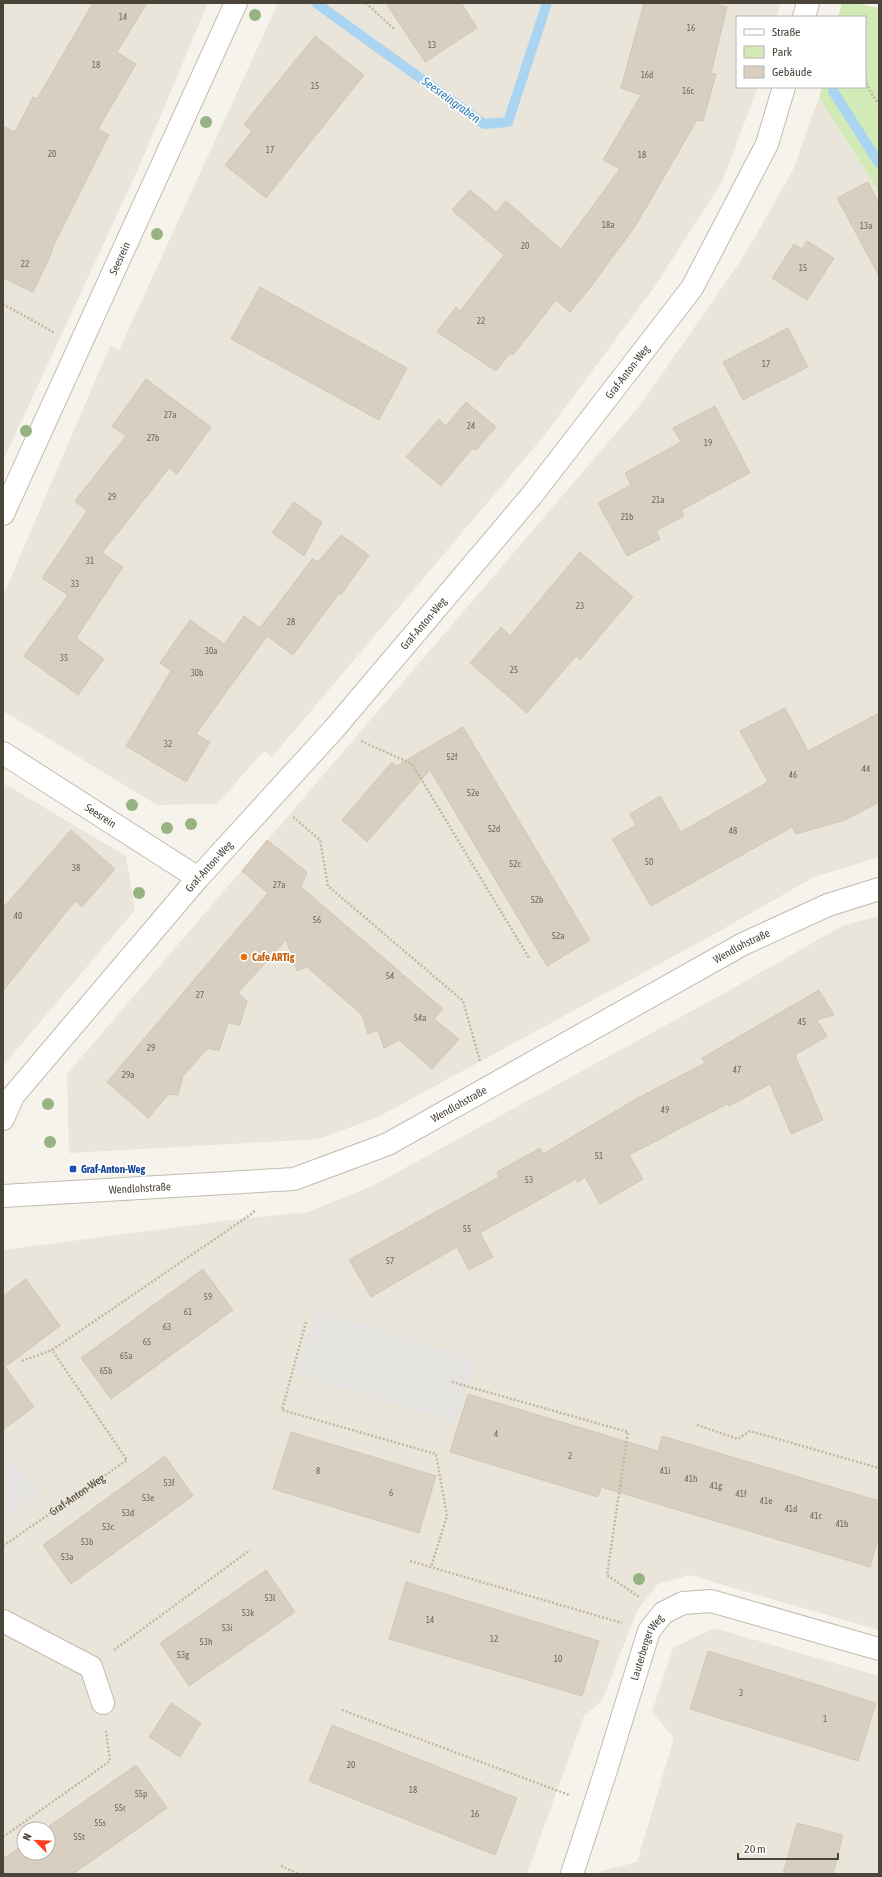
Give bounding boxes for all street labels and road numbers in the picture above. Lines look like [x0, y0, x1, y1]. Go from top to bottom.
street label: Seesrein [107, 240, 132, 277]
street label: Graf-Anton-Weg [603, 342, 652, 401]
street label: Graf-Anton-Weg [398, 595, 449, 652]
street label: Seesrein [83, 801, 118, 830]
street label: Graf-Anton-Weg [183, 838, 235, 894]
street label: Wendlohstraße [711, 927, 772, 966]
street label: Wendlohstraße [429, 1084, 489, 1125]
street label: Wendlohstraße [109, 1180, 171, 1196]
street label: Graf-Anton-Weg [47, 1471, 107, 1518]
street label: Lauterberger Weg [628, 1612, 666, 1682]

